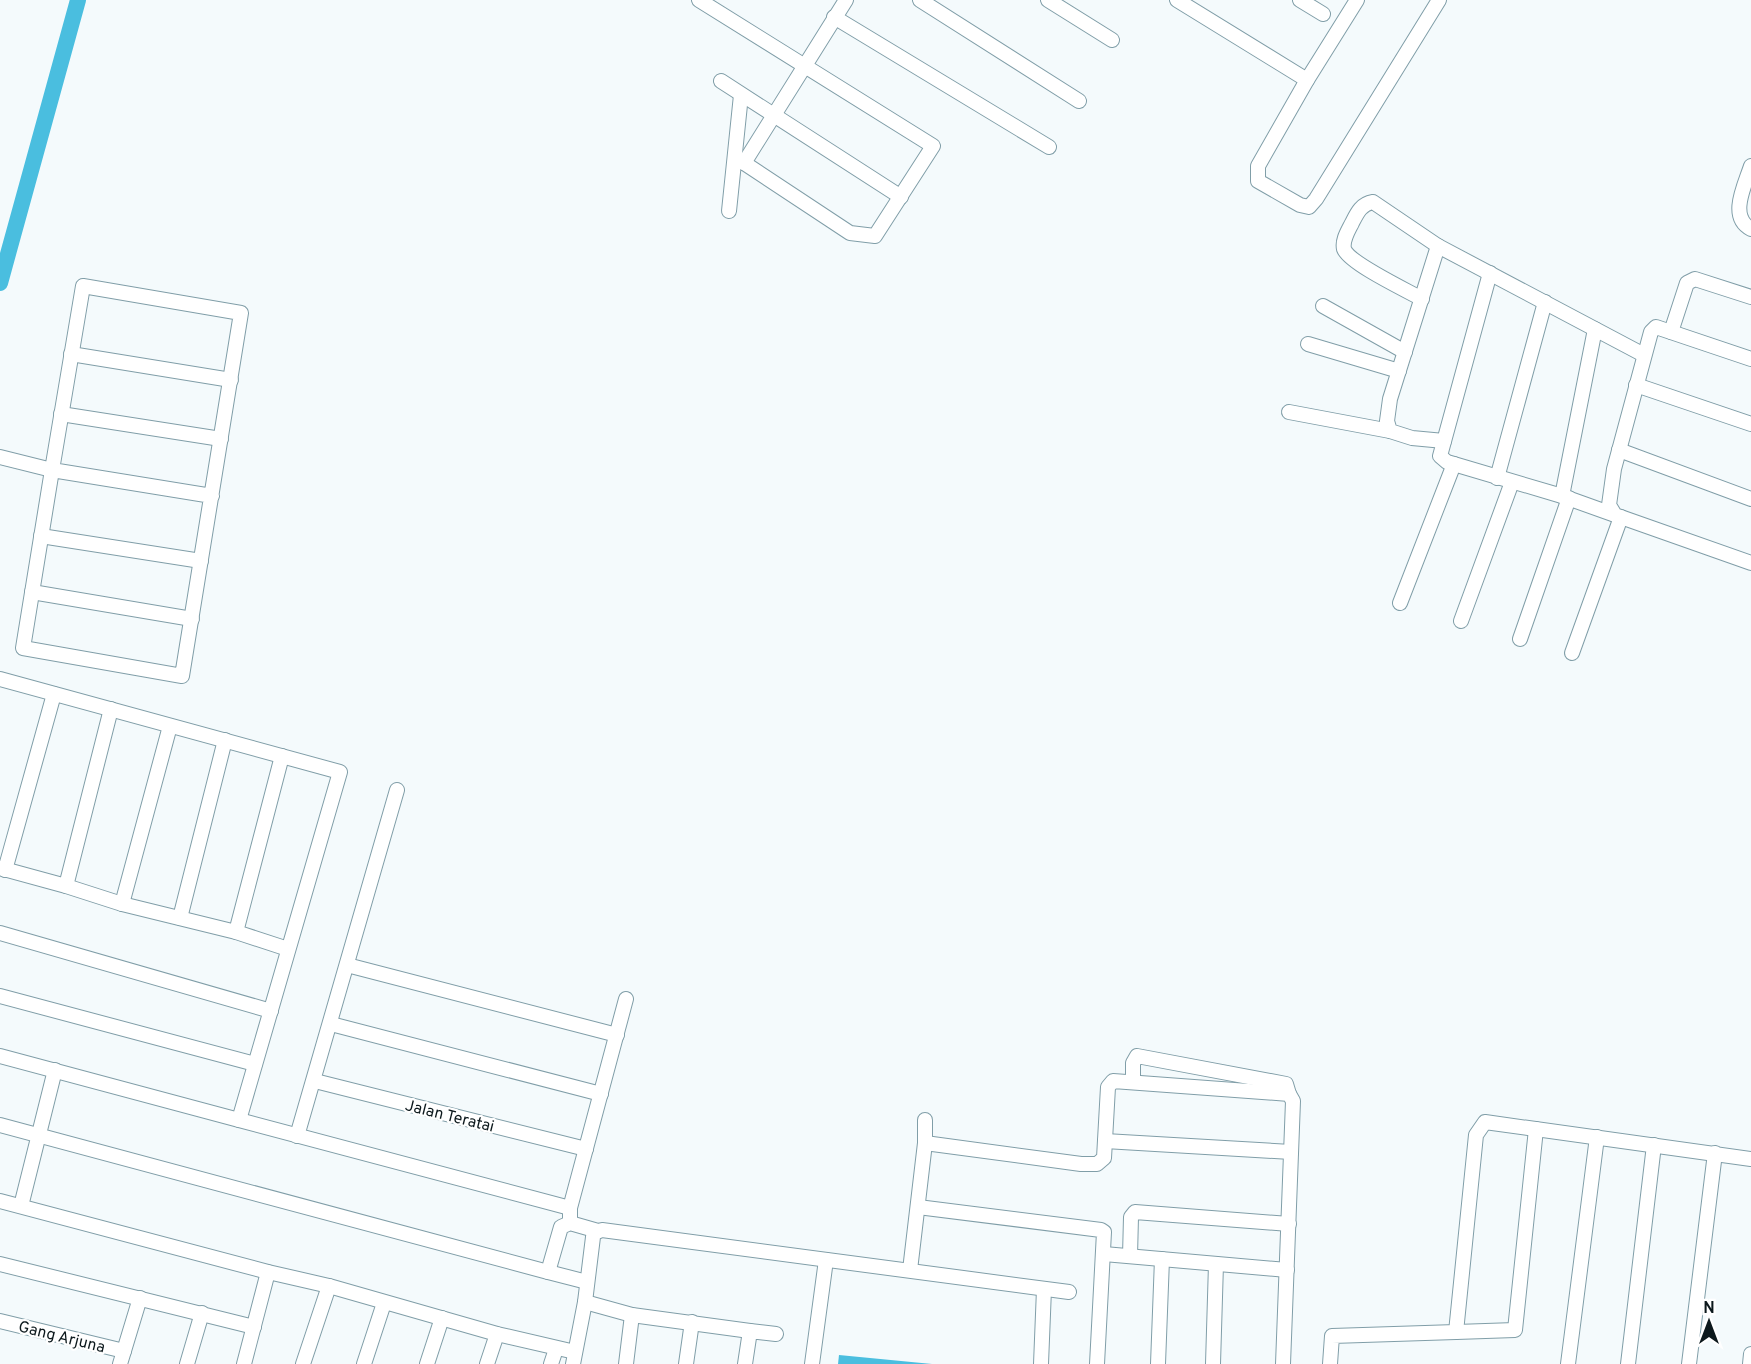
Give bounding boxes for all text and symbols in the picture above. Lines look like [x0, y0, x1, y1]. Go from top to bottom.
street label: Jalan Teratai [403, 1096, 496, 1138]
north arrow [1679, 1292, 1739, 1352]
text: N [1703, 1299, 1715, 1319]
street label: Gang Arjuna [16, 1318, 107, 1358]

